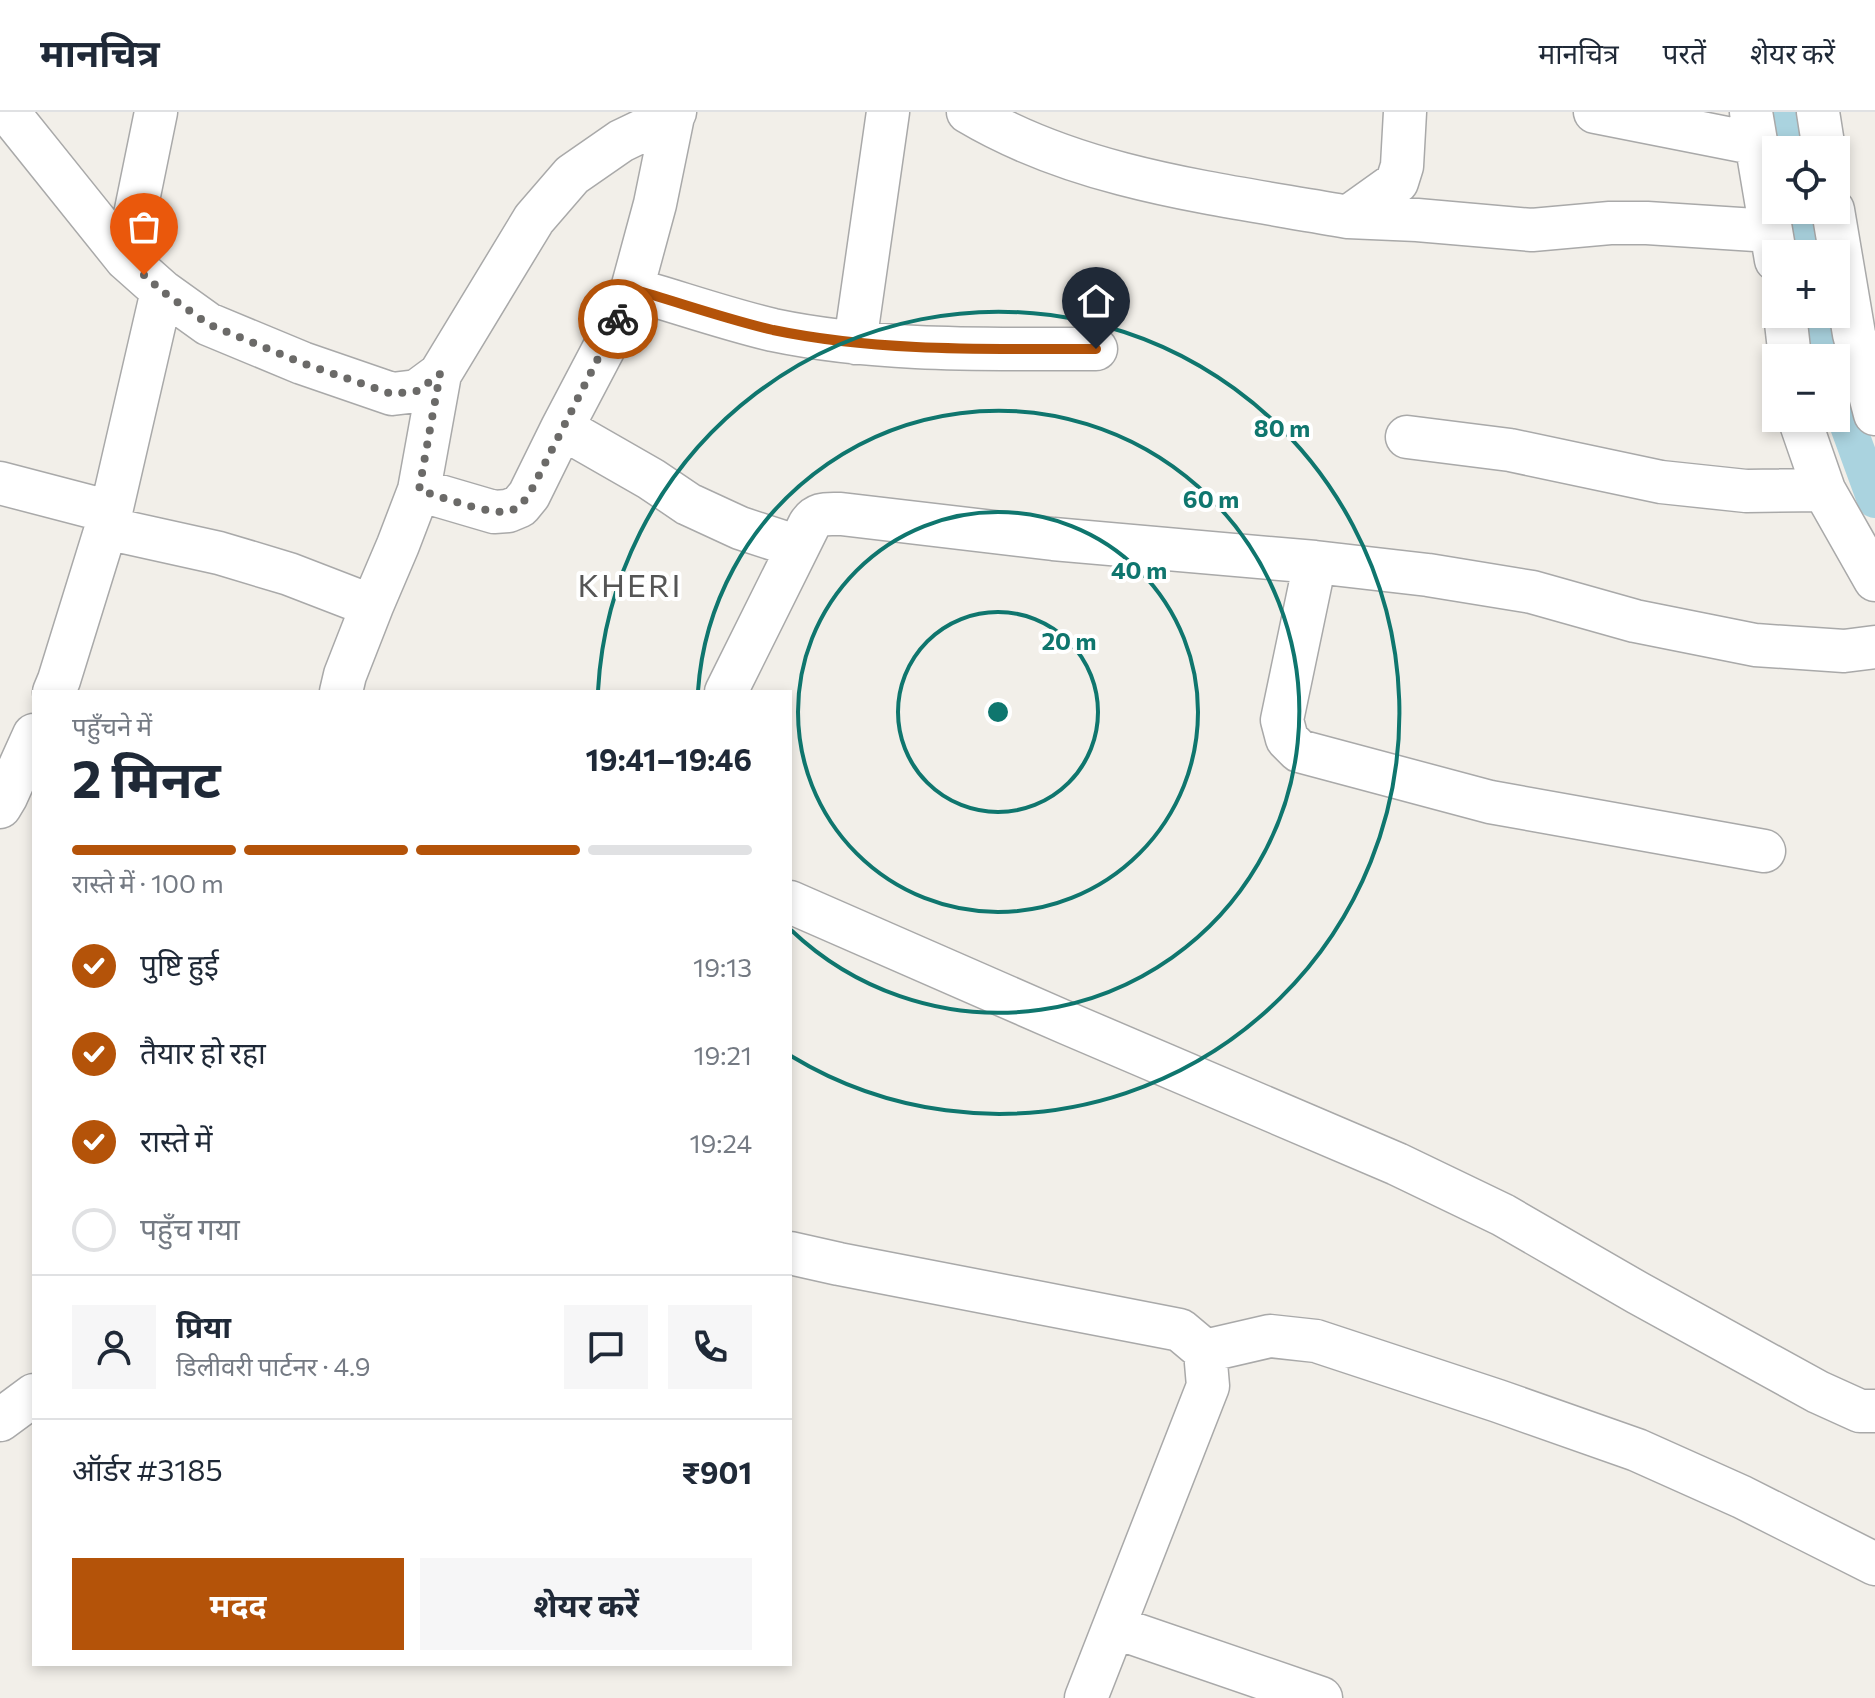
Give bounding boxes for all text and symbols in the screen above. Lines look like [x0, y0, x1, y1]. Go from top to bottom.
text: मानचित्र [40, 28, 160, 75]
text: मानचित्र [1539, 36, 1619, 70]
text: परतें [1663, 36, 1706, 70]
text: शेयर करें [1750, 36, 1835, 70]
map controls [1762, 136, 1850, 432]
button: locate [1762, 136, 1850, 224]
pin [110, 193, 178, 275]
icon: bag [122, 205, 166, 249]
button: + [1762, 240, 1850, 328]
pin [1062, 267, 1130, 349]
courier [578, 279, 658, 359]
icon: home [1074, 279, 1118, 323]
icon: bike [596, 297, 640, 341]
button: − [1762, 344, 1850, 432]
text: 80 m [1254, 413, 1310, 442]
text: 60 m [1183, 484, 1239, 513]
text: 40 m [1111, 555, 1167, 584]
district label: KHERI [578, 564, 682, 604]
text: 20 m [1042, 626, 1096, 655]
centre of rings [984, 698, 1012, 726]
text: पहुँचने में [72, 710, 152, 741]
text: 19:41–19:46 [586, 740, 752, 777]
text: 2 मिनट [72, 745, 221, 809]
text: रास्ते में · 100 m [72, 867, 224, 898]
icon: check [72, 944, 116, 988]
text: पुष्टि हुई [140, 945, 219, 982]
text: 19:13 [693, 951, 752, 982]
icon: check [72, 1032, 116, 1076]
text: तैयार हो रहा [140, 1033, 266, 1070]
text: 19:21 [693, 1039, 752, 1070]
icon: check [72, 1120, 116, 1164]
text: रास्ते में [140, 1121, 213, 1158]
text: 19:24 [689, 1127, 752, 1158]
text: पहुँच गया [140, 1209, 240, 1246]
button: person [72, 1305, 156, 1389]
button: chat [564, 1305, 648, 1389]
button: phone [668, 1305, 752, 1389]
text: प्रिया [176, 1307, 231, 1344]
text: डिलीवरी पार्टनर · 4.9 [176, 1350, 370, 1381]
text: ऑर्डर #3185 [72, 1450, 223, 1487]
text: ₹901 [681, 1453, 752, 1490]
button: मदद [72, 1558, 404, 1650]
button: शेयर करें [420, 1558, 752, 1650]

